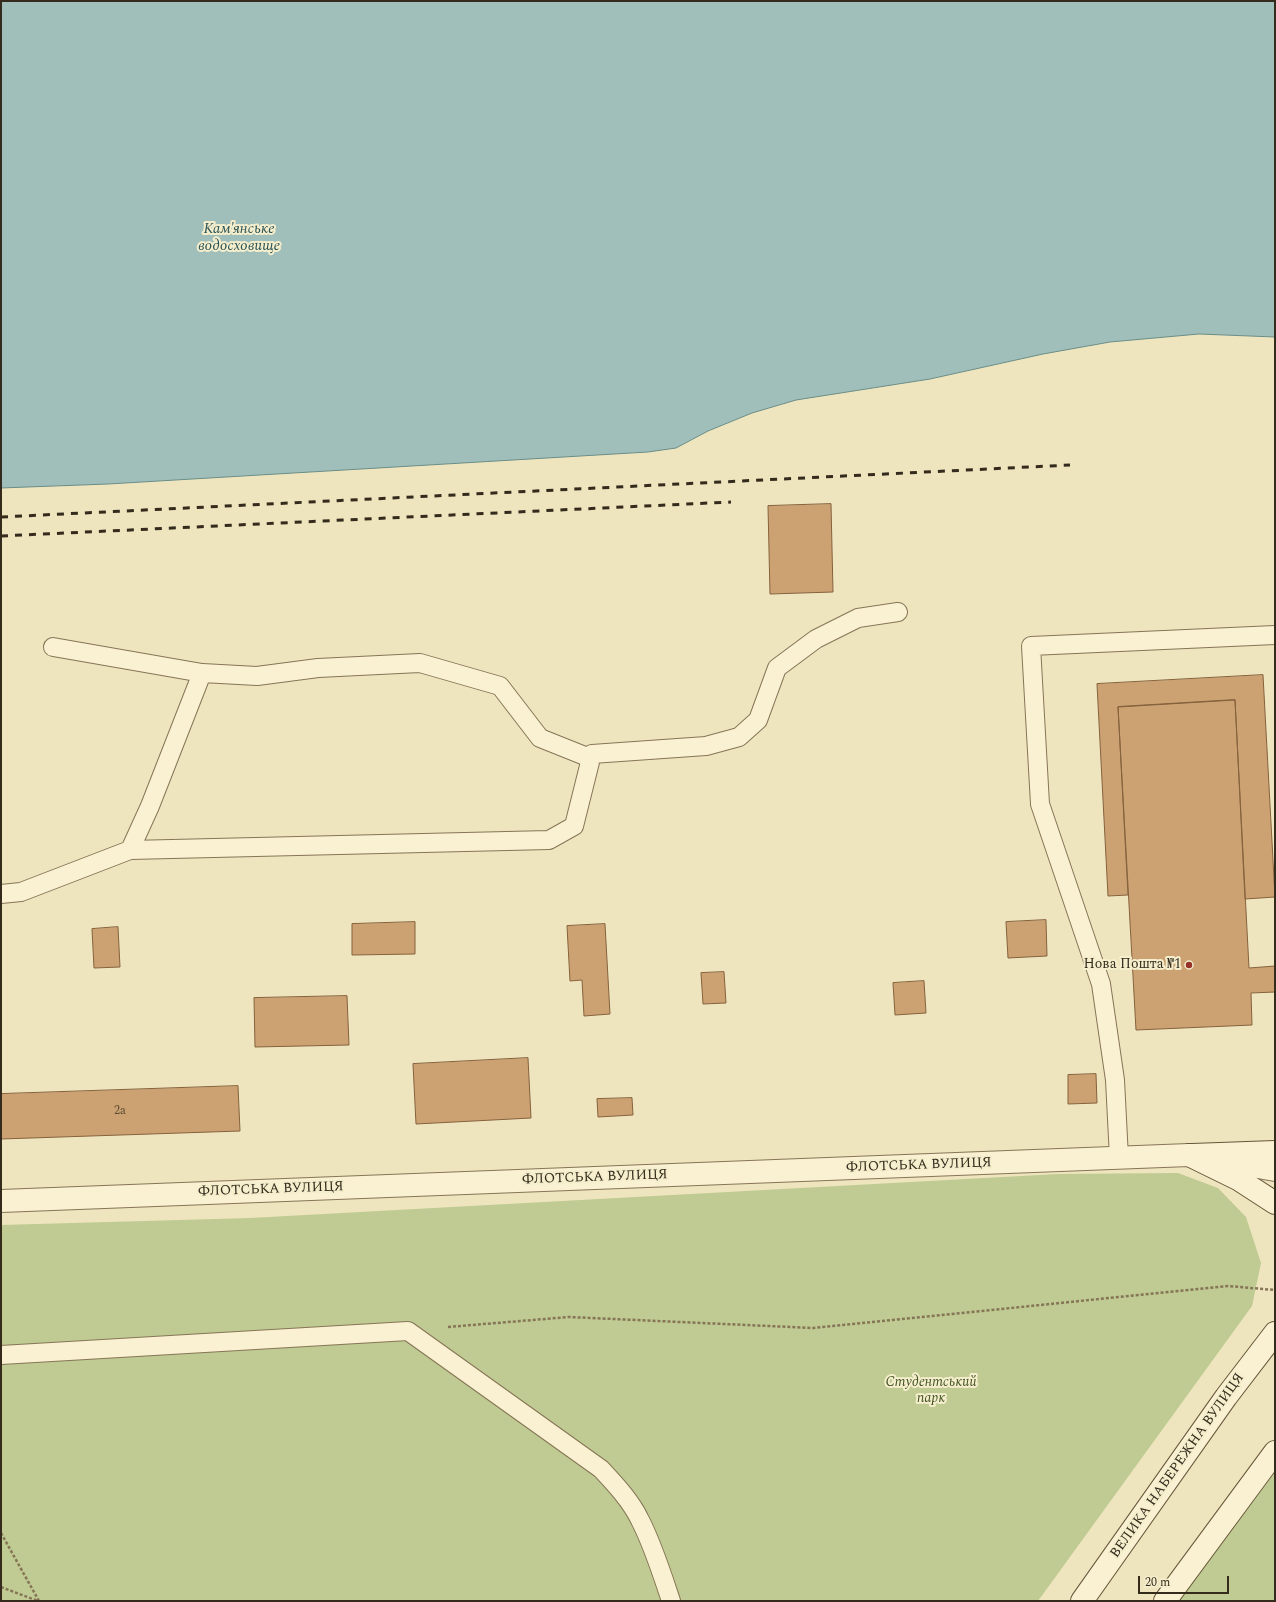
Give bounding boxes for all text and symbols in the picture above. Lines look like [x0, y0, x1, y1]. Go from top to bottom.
water label: Кам'янське водосховище [198, 221, 280, 256]
place label: Нова Пошта №1 [1083, 957, 1181, 973]
marker: Нова Пошта №1 [1184, 960, 1194, 970]
house number: 2а [114, 1105, 126, 1119]
street label: ФЛОТСЬКА ВУЛИЦЯ [846, 1155, 992, 1177]
street label: ФЛОТСЬКА ВУЛИЦЯ [522, 1167, 668, 1189]
street label: ФЛОТСЬКА ВУЛИЦЯ [198, 1179, 344, 1201]
street label: ВЕЛИКА НАБЕРЕЖНА ВУЛИЦЯ [1107, 1370, 1249, 1562]
park label: Студентський парк [885, 1375, 977, 1408]
scale bar [1140, 1568, 1231, 1594]
text: 20 m [1145, 1573, 1170, 1592]

